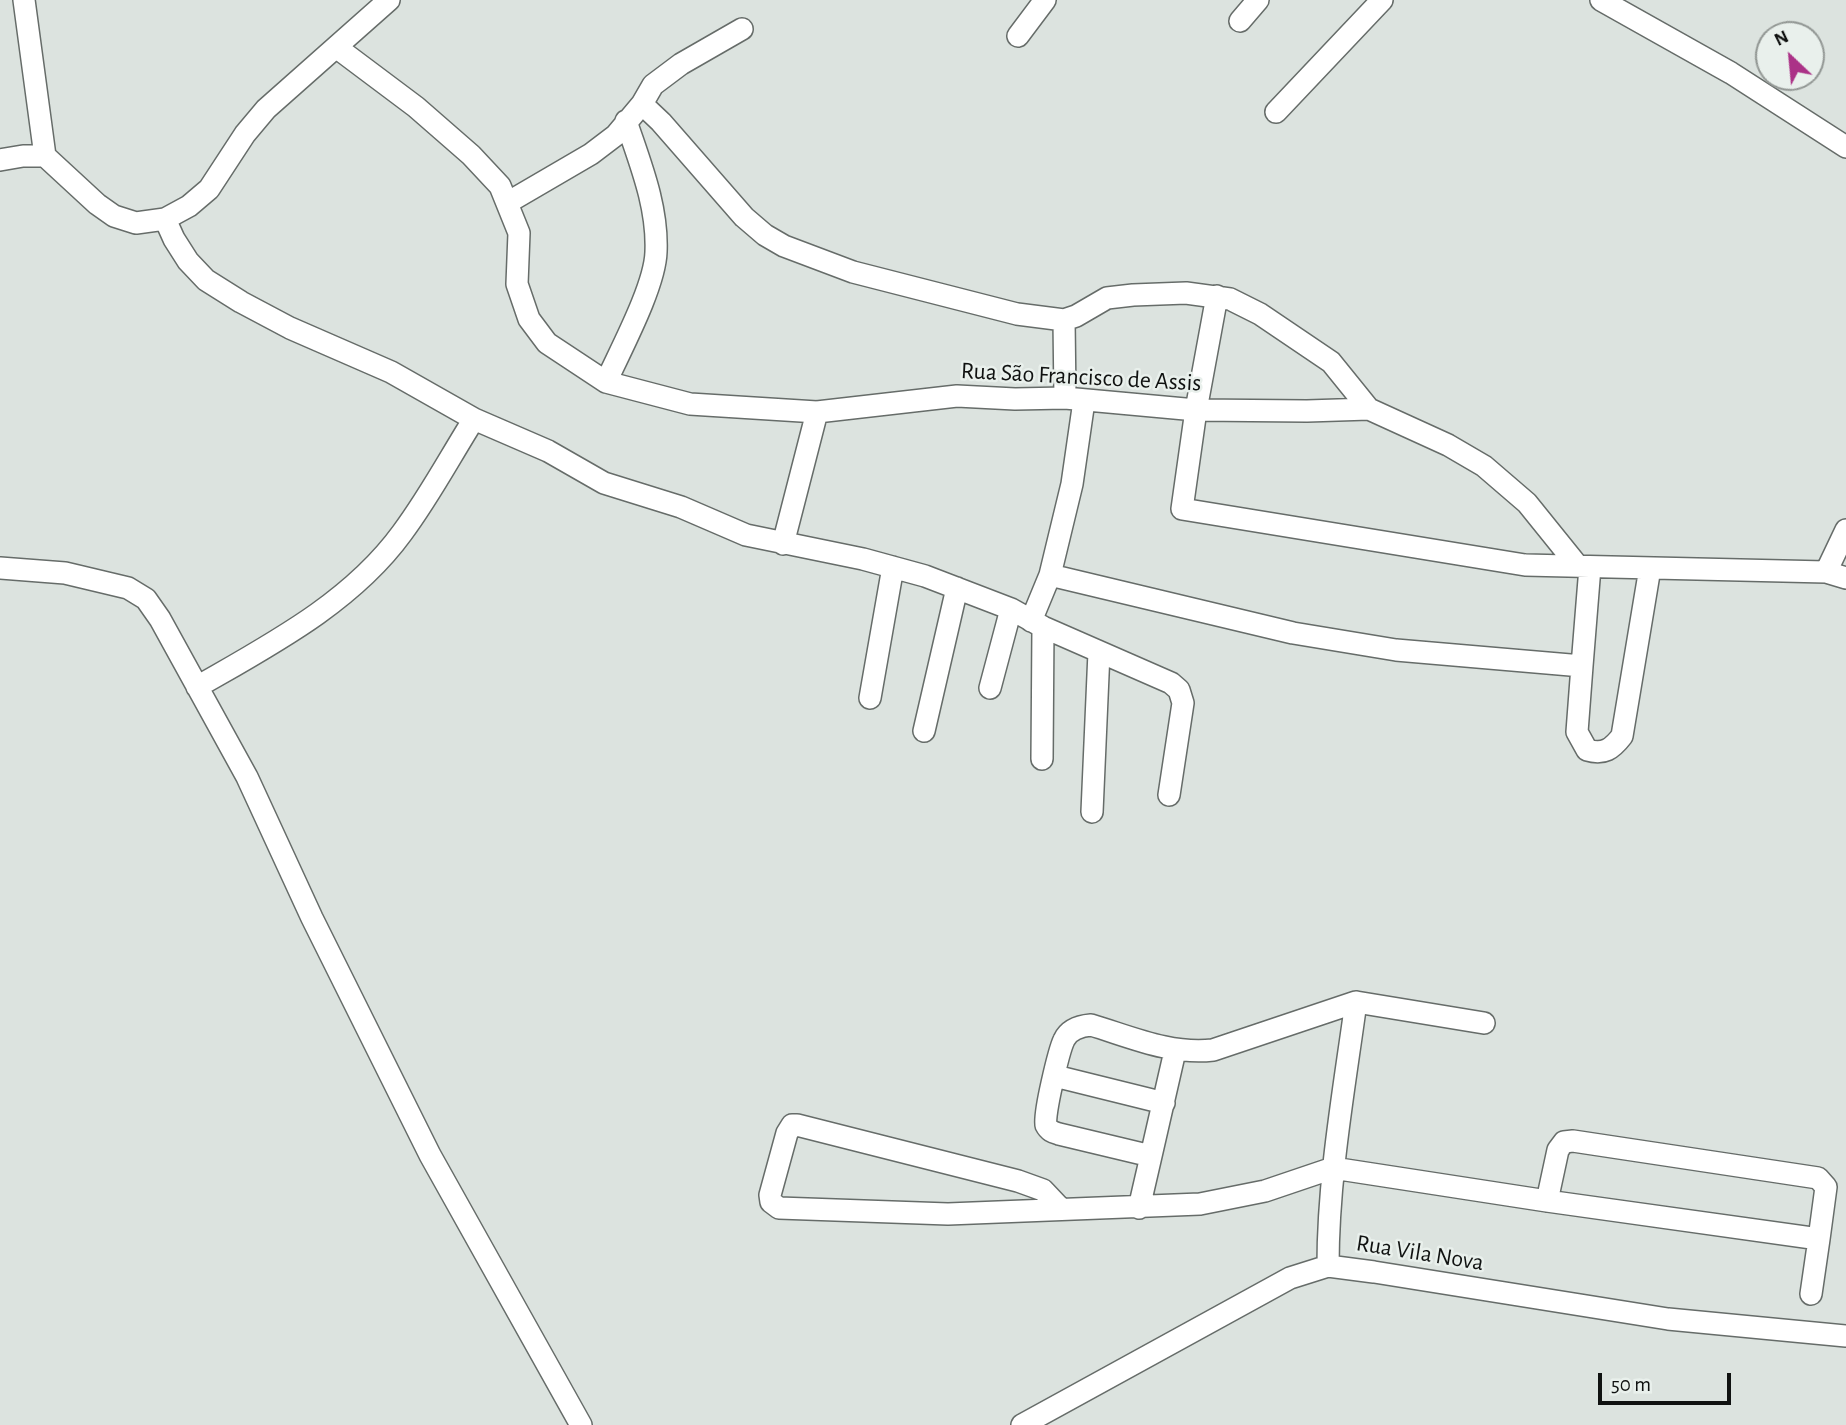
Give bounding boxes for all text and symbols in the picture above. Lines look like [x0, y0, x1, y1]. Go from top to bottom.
north arrow [1755, 21, 1825, 91]
text: N [1771, 27, 1792, 50]
street label: Rua São Francisco de Assis [960, 356, 1202, 398]
street label: Rua Vila Nova [1354, 1229, 1486, 1277]
scale bar [1601, 1358, 1734, 1402]
text: 50 m [1611, 1374, 1651, 1395]

